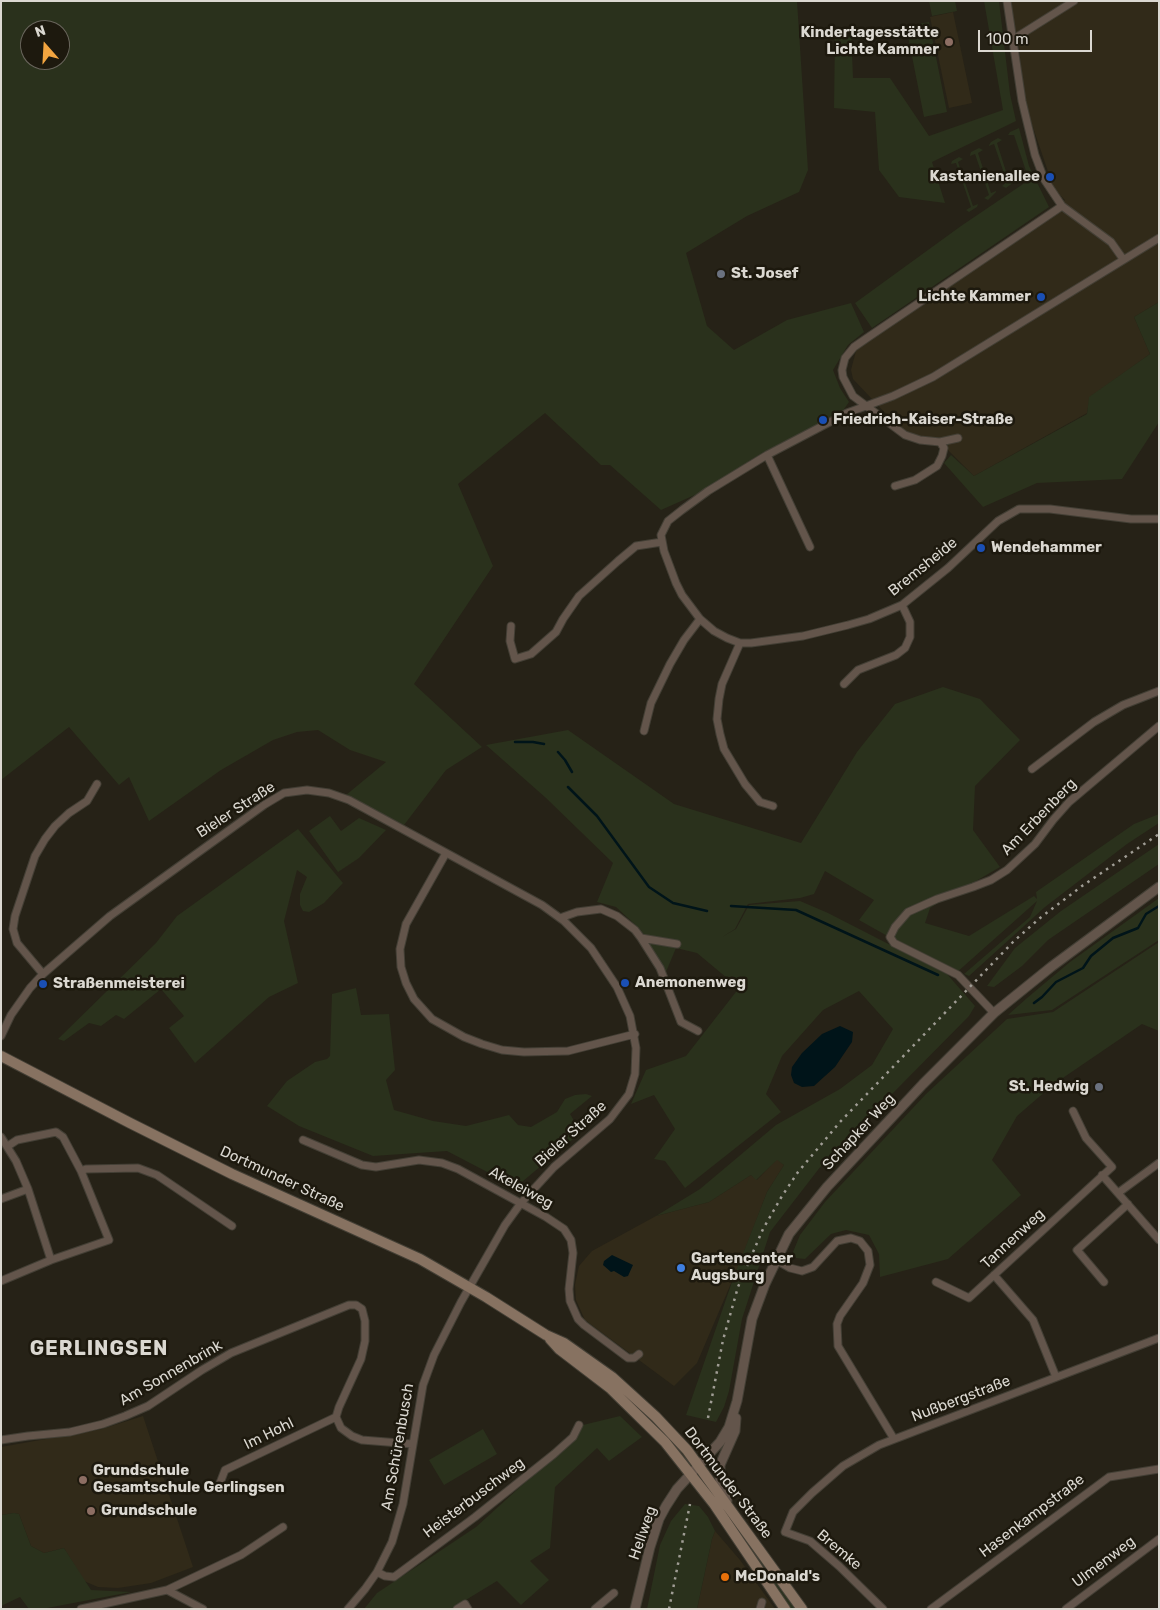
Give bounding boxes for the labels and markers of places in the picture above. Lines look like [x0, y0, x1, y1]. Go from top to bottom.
place label: Kindertagesstätte Lichte Kammer [800, 24, 939, 59]
marker: Kindertagesstätte Lichte Kammer [943, 36, 955, 48]
place label: Kastanienallee [929, 168, 1040, 186]
marker: Kastanienallee [1044, 171, 1056, 183]
place label: St. Josef [731, 265, 798, 283]
marker: St. Josef [715, 268, 727, 280]
place label: Lichte Kammer [918, 288, 1031, 306]
marker: Lichte Kammer [1035, 291, 1047, 303]
place label: Friedrich-Kaiser-Straße [833, 411, 1013, 429]
marker: Friedrich-Kaiser-Straße [817, 414, 829, 426]
place label: Wendehammer [991, 539, 1102, 557]
marker: Wendehammer [975, 542, 987, 554]
place label: Anemonenweg [635, 974, 746, 992]
place label: Straßenmeisterei [53, 975, 185, 993]
marker: Anemonenweg [619, 977, 631, 989]
marker: Straßenmeisterei [37, 978, 49, 990]
place label: St. Hedwig [1009, 1078, 1089, 1096]
marker: St. Hedwig [1093, 1081, 1105, 1093]
place label: Gartencenter Augsburg [691, 1250, 793, 1285]
marker: Gartencenter Augsburg [675, 1262, 687, 1274]
place label: Grundschule Gesamtschule Gerlingsen [93, 1462, 285, 1497]
marker: Grundschule Gesamtschule Gerlingsen [77, 1474, 89, 1486]
place label: Grundschule [101, 1502, 197, 1520]
marker: Grundschule [85, 1505, 97, 1517]
place label: McDonald's [735, 1568, 820, 1586]
marker: McDonald's [719, 1571, 731, 1583]

